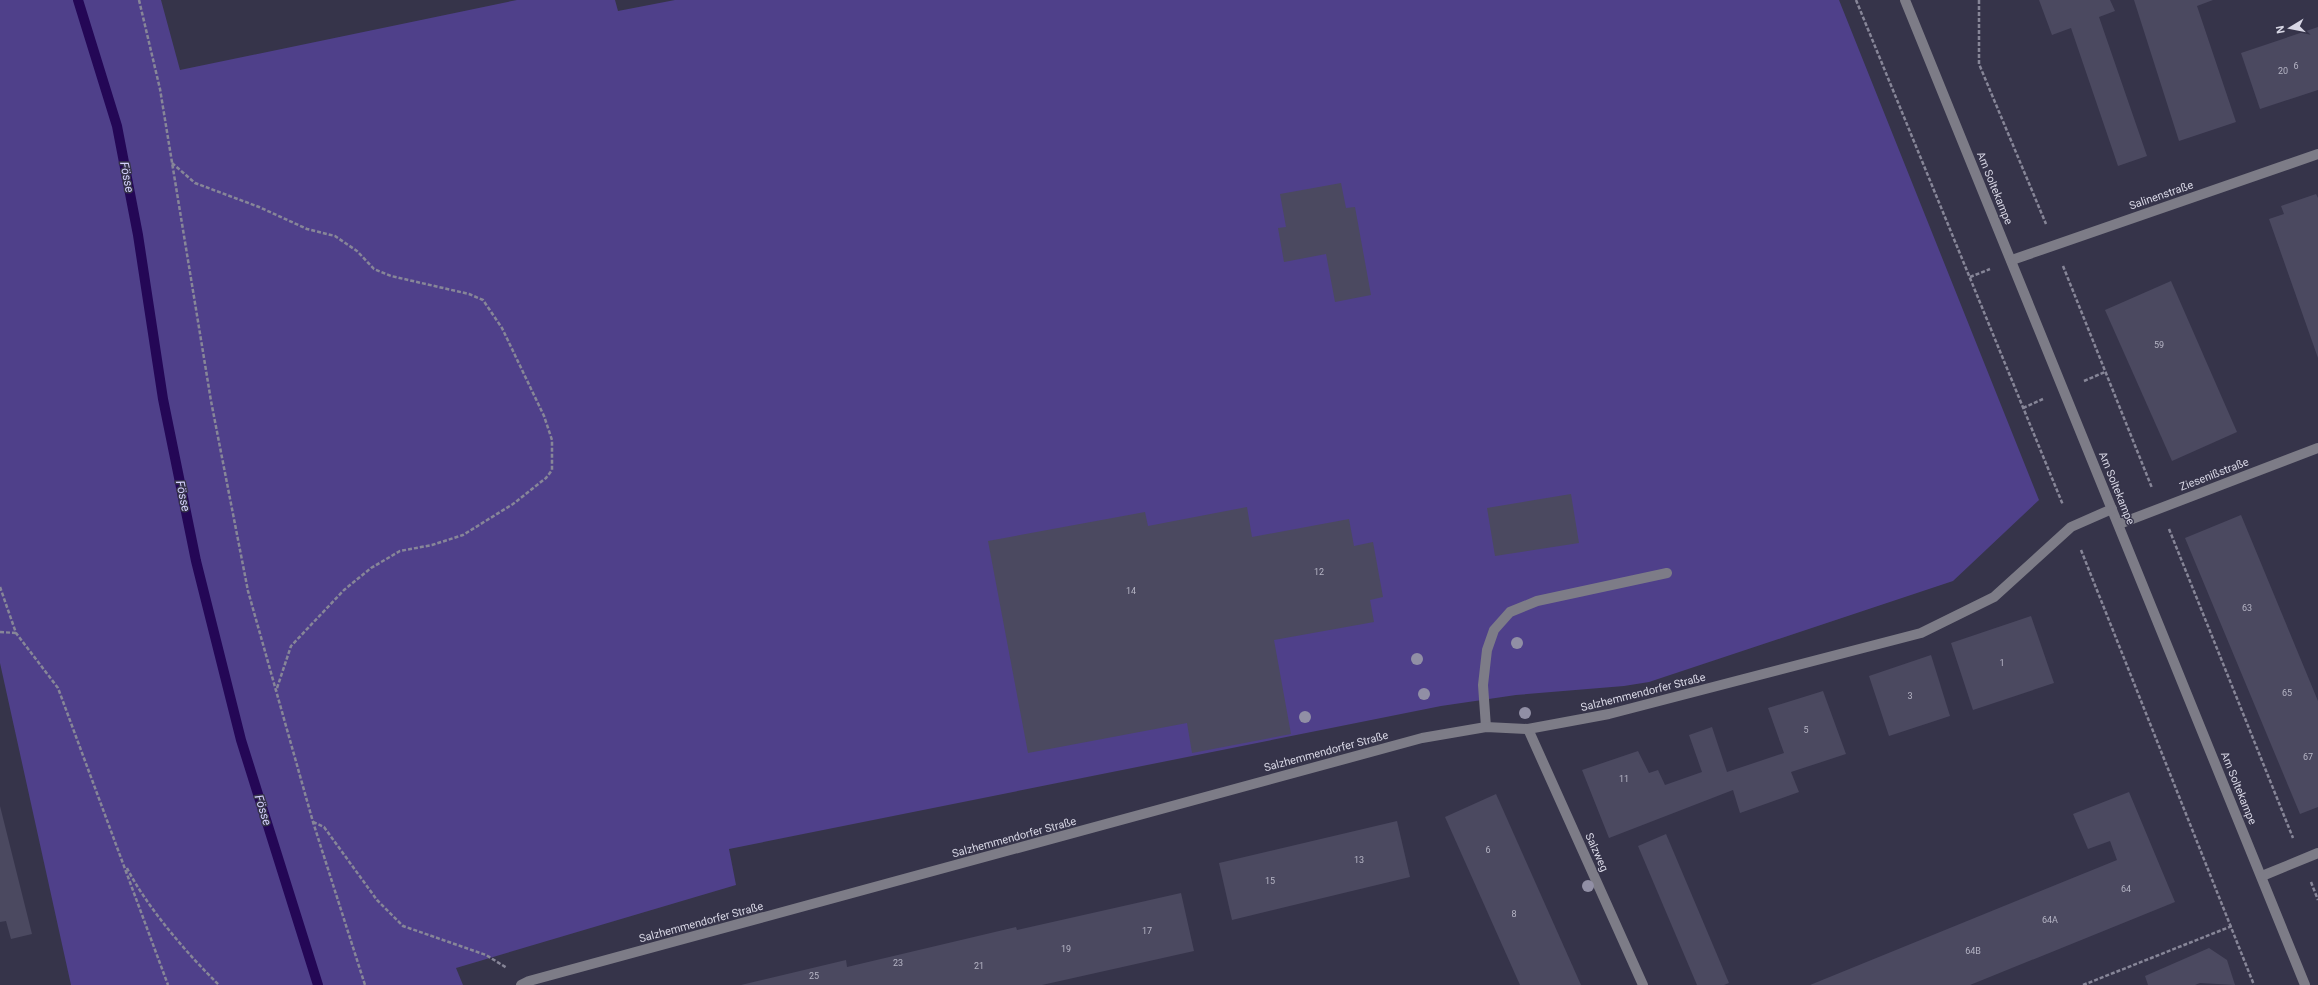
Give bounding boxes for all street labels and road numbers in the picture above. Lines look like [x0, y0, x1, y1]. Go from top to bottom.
street label: Am Soltekampe [1974, 150, 2015, 227]
street label: Salinenstraße [2127, 178, 2195, 213]
street label: Am Soltekampe [2096, 450, 2137, 527]
street label: Ziesenißstraße [2178, 455, 2251, 494]
street label: Salzhemmendorfer Straße [1579, 671, 1707, 714]
street label: Salzhemmendorfer Straße [1263, 729, 1390, 774]
street label: Am Soltekampe [2218, 750, 2259, 827]
street label: Salzhemmendorfer Straße [951, 815, 1078, 860]
street label: Salzweg [1582, 831, 1611, 874]
street label: Salzhemmendorfer Straße [638, 900, 765, 945]

